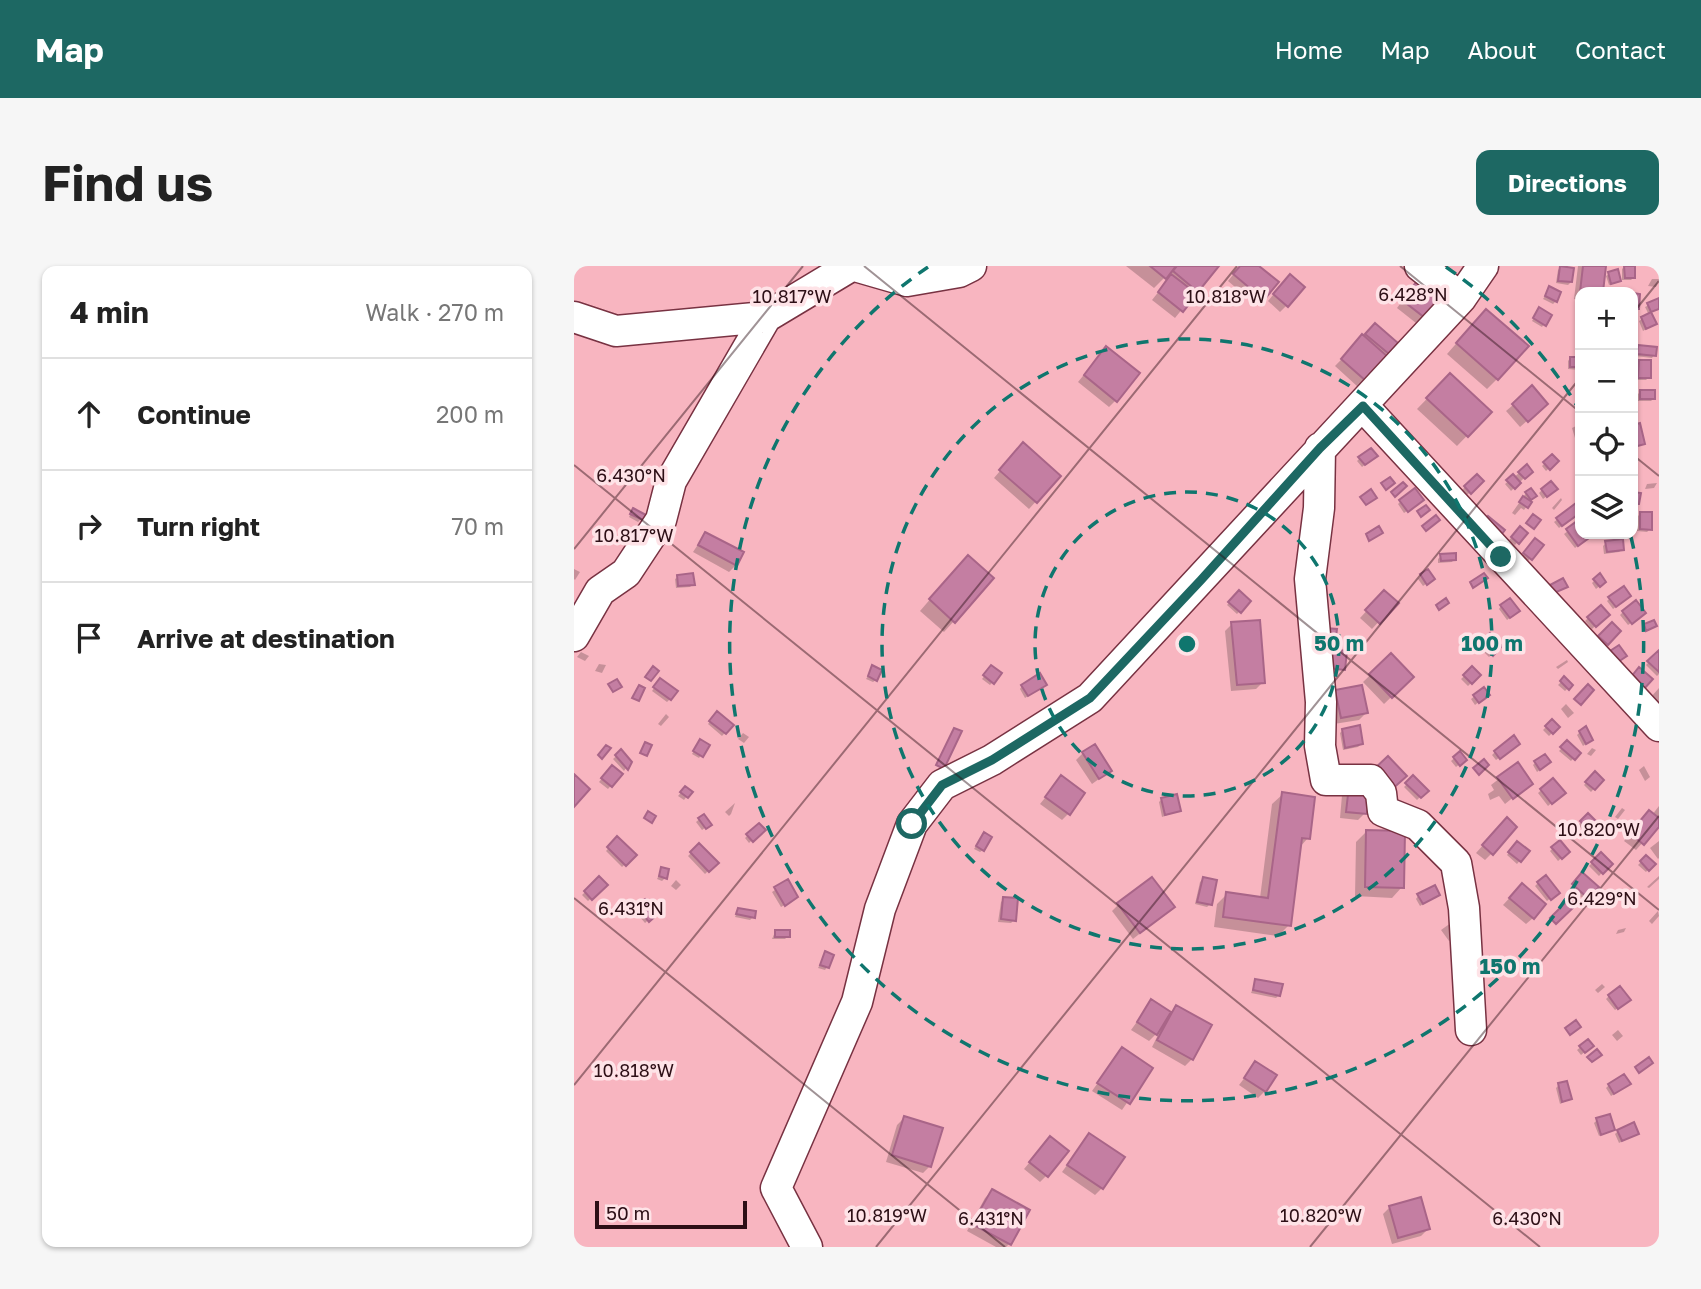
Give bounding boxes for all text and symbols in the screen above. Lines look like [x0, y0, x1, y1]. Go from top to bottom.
text: Map [35, 30, 104, 69]
text: Home [1275, 35, 1343, 64]
text: Map [1381, 35, 1430, 64]
text: About [1468, 35, 1537, 64]
text: Contact [1575, 35, 1666, 64]
button: Directions [1476, 150, 1659, 215]
text: Find us [42, 153, 213, 212]
text: 6.428°N [1378, 283, 1448, 305]
text: 10.817°W [753, 285, 831, 307]
text: 10.818°W [1186, 285, 1266, 307]
map controls [1575, 287, 1638, 539]
button: + [1575, 287, 1638, 350]
text: 4 min [70, 294, 149, 330]
text: Walk · 270 m [365, 298, 504, 326]
button: − [1575, 350, 1638, 413]
icon: ahead [70, 395, 108, 433]
text: Continue [137, 399, 251, 430]
text: 200 m [436, 400, 504, 428]
button: locate [1575, 413, 1638, 476]
text: 6.430°N [596, 464, 666, 486]
button: layers [1575, 476, 1638, 539]
icon: right [70, 507, 108, 545]
text: Turn right [137, 511, 260, 542]
text: 70 m [451, 512, 504, 540]
text: 10.817°W [595, 524, 673, 546]
route end [1485, 541, 1516, 572]
icon: arrive [70, 619, 108, 657]
text: Arrive at destination [137, 623, 395, 654]
text: 50 m [1314, 630, 1364, 656]
text: 100 m [1461, 630, 1523, 656]
centre of rings [1175, 632, 1199, 656]
route start [896, 808, 927, 839]
text: 10.820°W [1558, 818, 1640, 840]
text: 6.429°N [1567, 887, 1637, 909]
text: 6.431°N [598, 897, 664, 919]
text: 150 m [1480, 953, 1540, 979]
text: 10.818°W [594, 1059, 674, 1081]
scale bar [595, 1198, 747, 1230]
text: 50 m [606, 1201, 650, 1224]
text: 10.819°W [847, 1204, 927, 1226]
text: 10.820°W [1280, 1204, 1362, 1226]
text: 6.431°N [958, 1207, 1024, 1229]
text: 6.430°N [1492, 1207, 1562, 1229]

